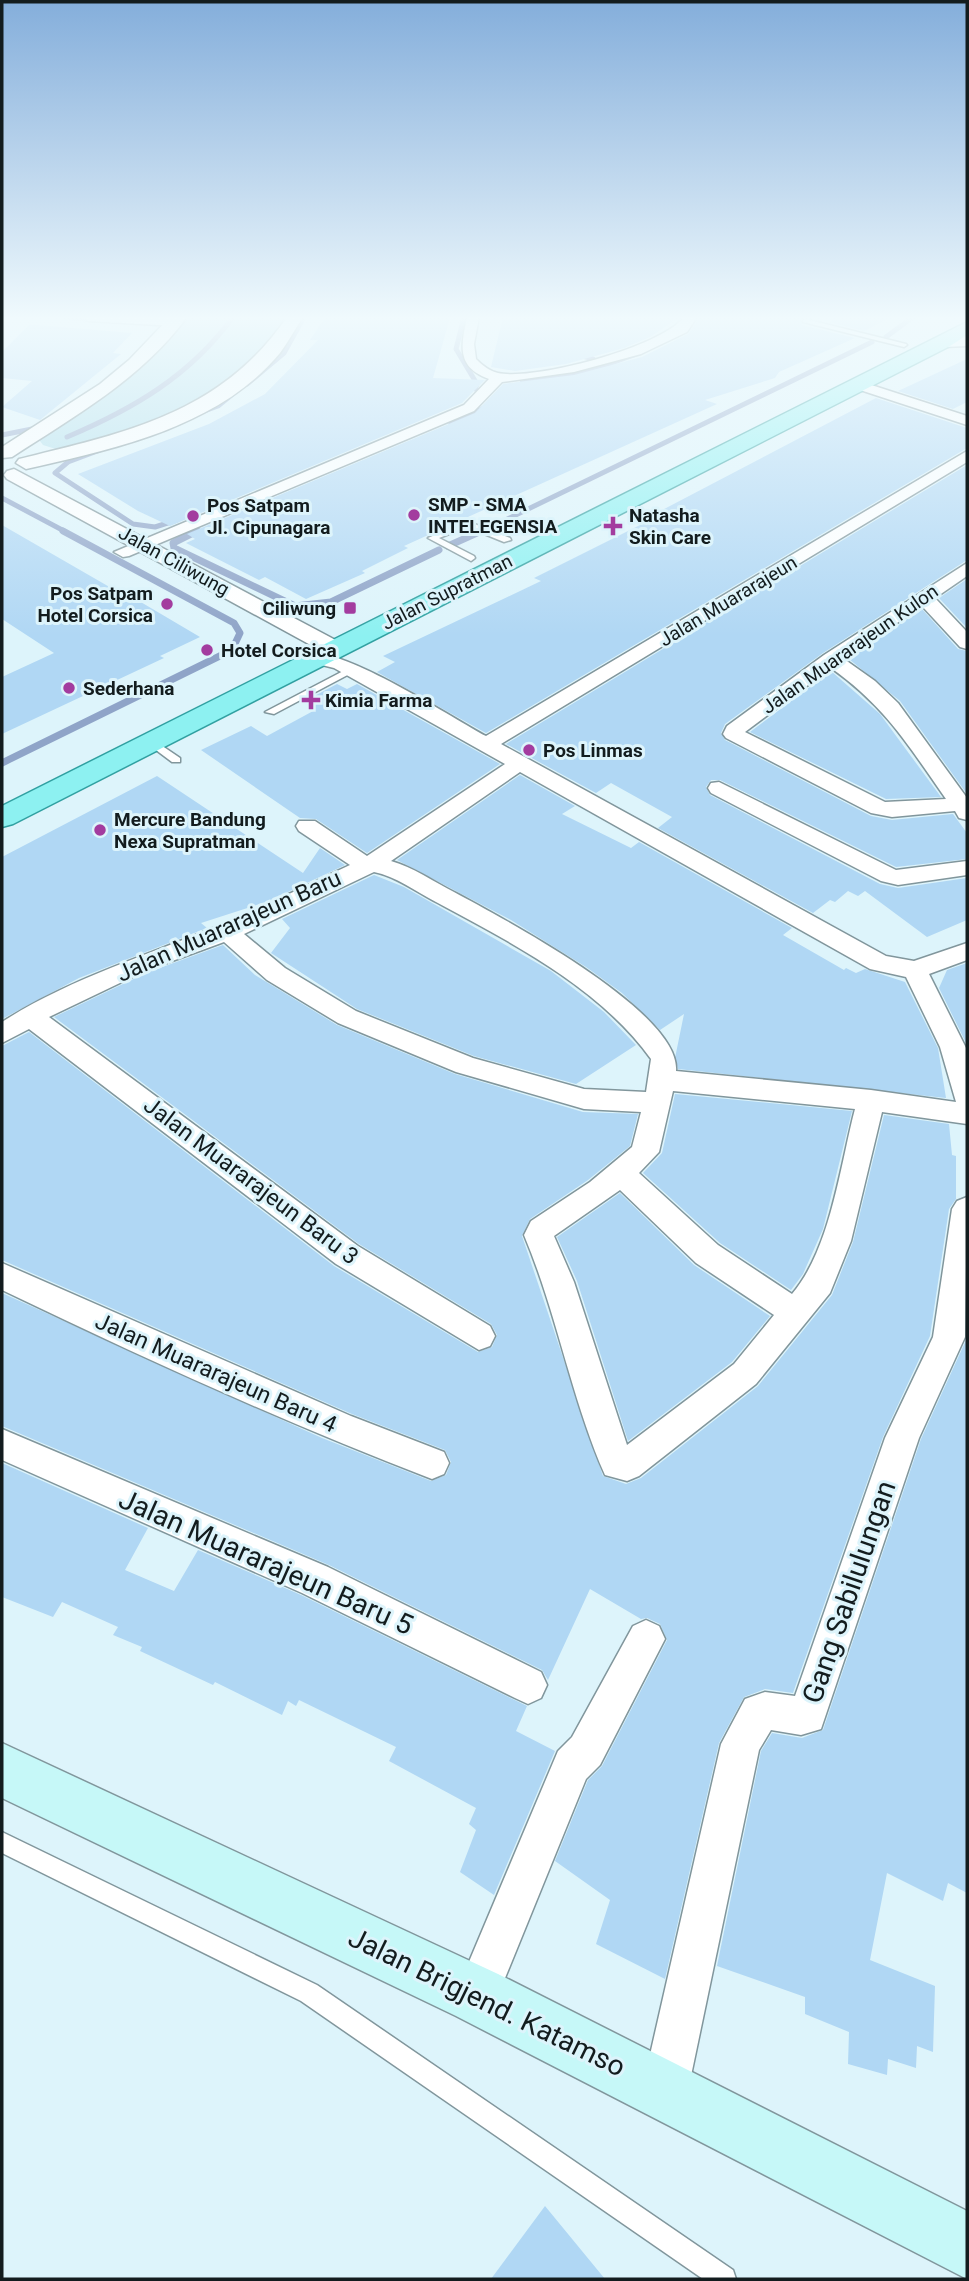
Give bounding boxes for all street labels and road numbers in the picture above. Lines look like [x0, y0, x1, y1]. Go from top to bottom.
street label: Jalan Ciliwung [115, 521, 233, 601]
street label: Jalan Supratman [378, 549, 516, 635]
street label: Jalan Muararajeun [655, 551, 801, 651]
street label: Jalan Muararajeun Kulon [758, 579, 942, 719]
street label: Jalan Muararajeun Baru [113, 864, 345, 988]
street label: Jalan Muararajeun Baru 3 [138, 1092, 364, 1270]
street label: Jalan Muararajeun Baru 4 [91, 1307, 341, 1439]
street label: Gang Sabilulungan [795, 1476, 903, 1708]
street label: Jalan Muararajeun Baru 5 [114, 1482, 418, 1642]
street label: Jalan Brigjend. Katamso [343, 1921, 631, 2083]

